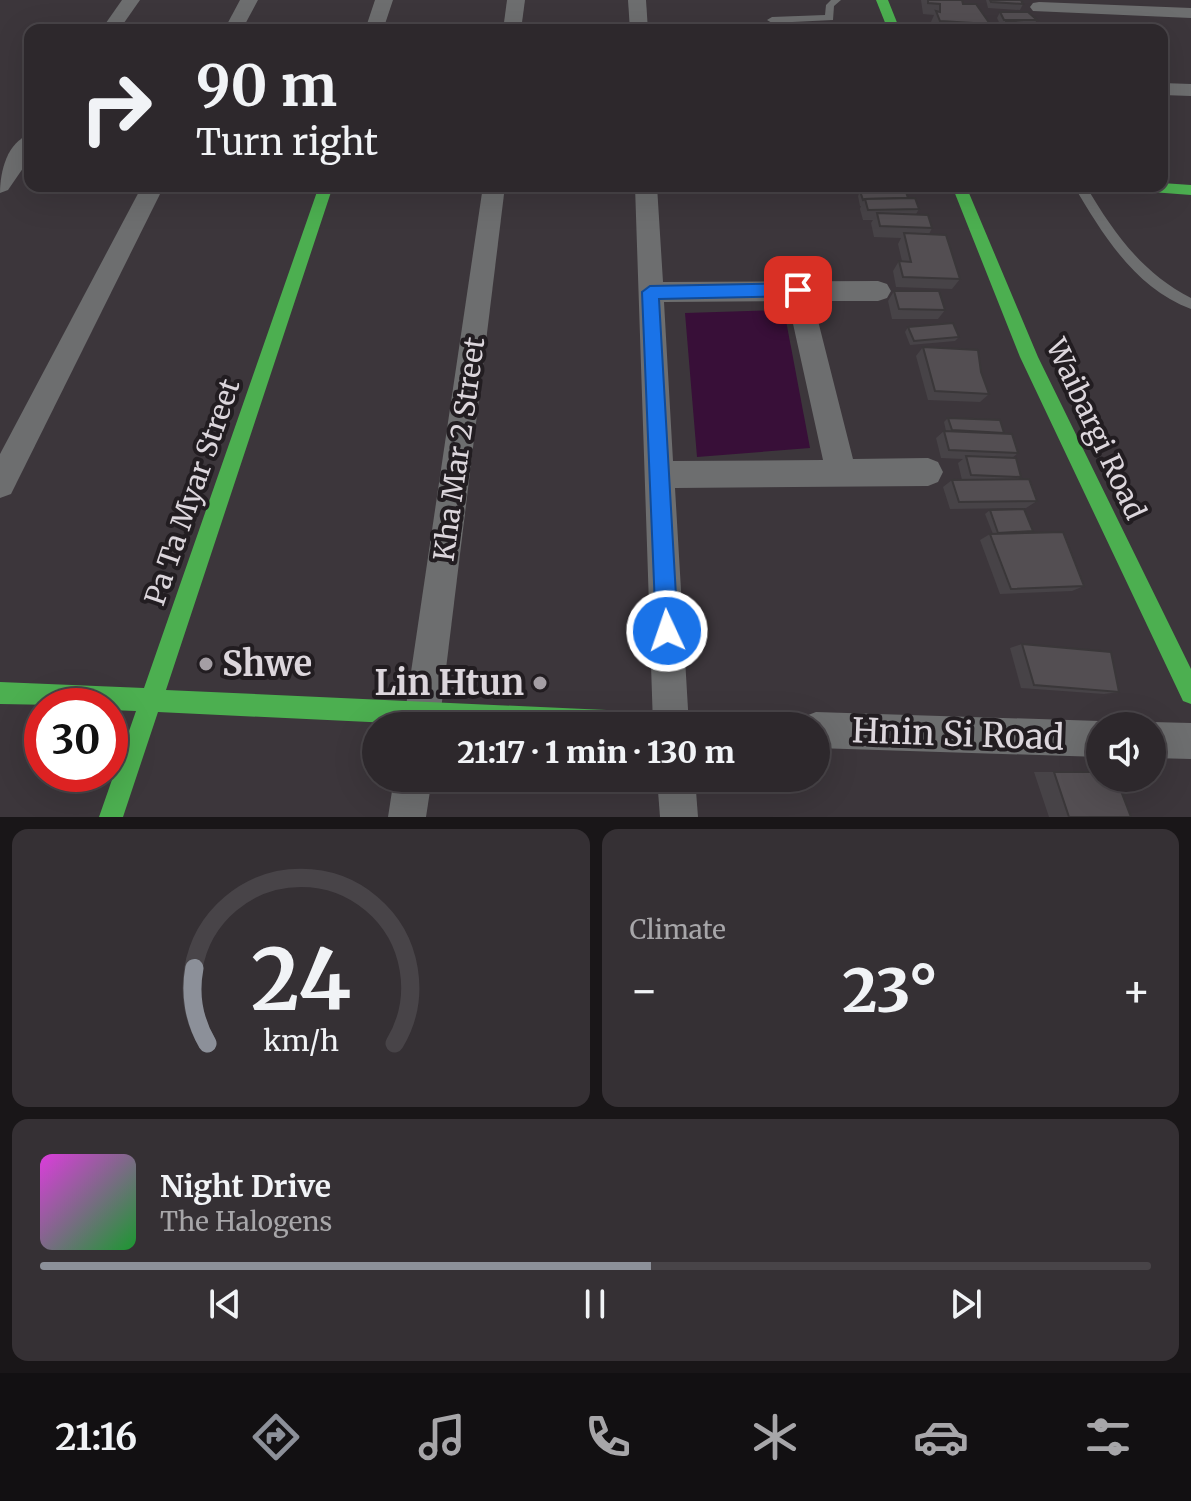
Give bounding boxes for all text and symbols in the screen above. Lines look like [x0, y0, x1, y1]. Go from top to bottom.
text: 90 m [196, 51, 337, 121]
icon: right [64, 56, 168, 160]
text: Turn right [196, 120, 378, 165]
pin [764, 256, 832, 324]
icon: arrive [776, 268, 820, 312]
street label: Waibargi Road [1038, 332, 1154, 525]
street label: Kha Mar 2 Street [425, 335, 493, 563]
street label: Pa Ta Myar Street [136, 374, 248, 610]
position arrow [625, 589, 709, 673]
place label: Shwe [222, 643, 312, 685]
marker: Shwe [197, 655, 215, 673]
place label: Lin Htun [374, 662, 524, 704]
marker: Lin Htun [531, 674, 549, 692]
speed limit sign: 30 [24, 688, 128, 792]
street label: Hnin Si Road [851, 709, 1065, 759]
map controls [1086, 712, 1166, 792]
button: sound [1086, 712, 1166, 792]
text: 21:17 · 1 min · 130 m [457, 733, 735, 771]
text: Climate [630, 913, 726, 946]
text: 24 [251, 928, 351, 1033]
text: 23° [842, 953, 938, 1028]
text: − [630, 963, 659, 1018]
text: + [1122, 963, 1151, 1018]
text: km/h [263, 1023, 339, 1059]
text: Night Drive [160, 1167, 331, 1205]
text: The Halogens [160, 1205, 332, 1238]
icon: previous [203, 1282, 247, 1326]
icon: pause [573, 1282, 617, 1326]
icon: next [944, 1282, 988, 1326]
icon: directions [248, 1409, 304, 1465]
icon: music [414, 1409, 470, 1465]
icon: phone [580, 1409, 636, 1465]
icon: climate [747, 1409, 803, 1465]
icon: car [913, 1409, 969, 1465]
icon: filters [1080, 1409, 1136, 1465]
text: 21:16 [55, 1415, 137, 1460]

